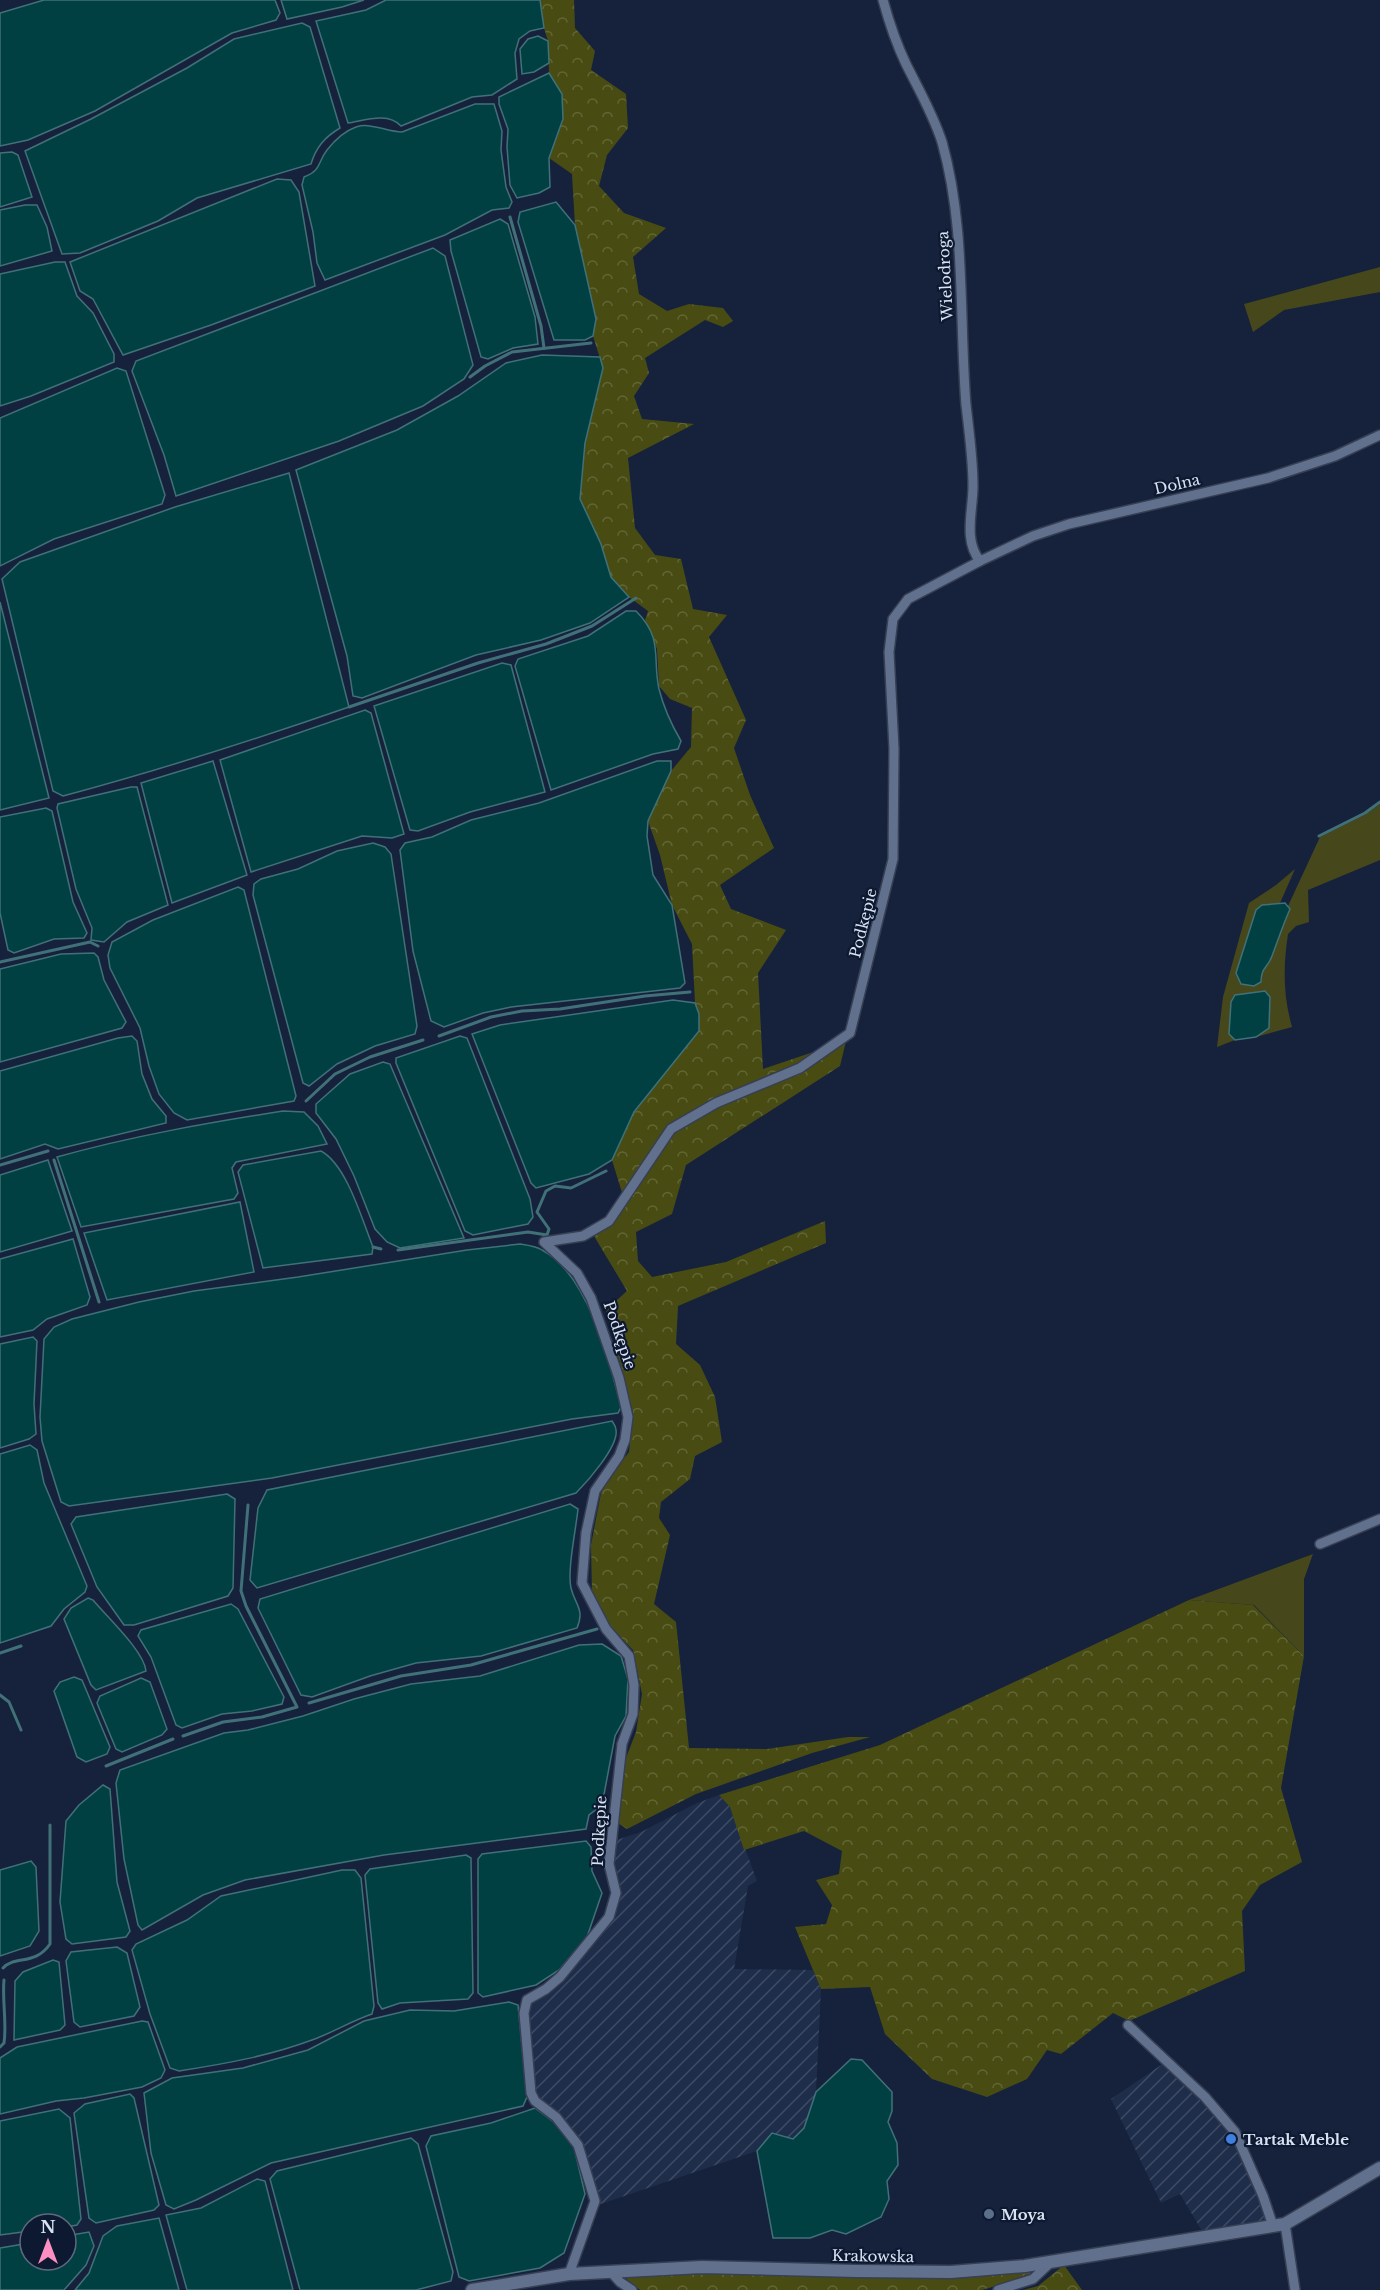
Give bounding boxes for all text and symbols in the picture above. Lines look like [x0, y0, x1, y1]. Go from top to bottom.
street label: Wielodroga [933, 230, 957, 323]
street label: Dolna [1152, 469, 1203, 498]
street label: Podkępie [845, 886, 881, 960]
street label: Podkępie [599, 1298, 641, 1372]
street label: Podkępie [588, 1795, 610, 1867]
place label: Tartak Meble [1243, 2130, 1349, 2149]
marker: Tartak Meble [1224, 2132, 1238, 2146]
place label: Moya [1001, 2205, 1046, 2224]
marker: Moya [982, 2207, 996, 2221]
north arrow [18, 2212, 78, 2272]
text: N [40, 2217, 56, 2237]
street label: Krakowska [832, 2246, 915, 2266]

